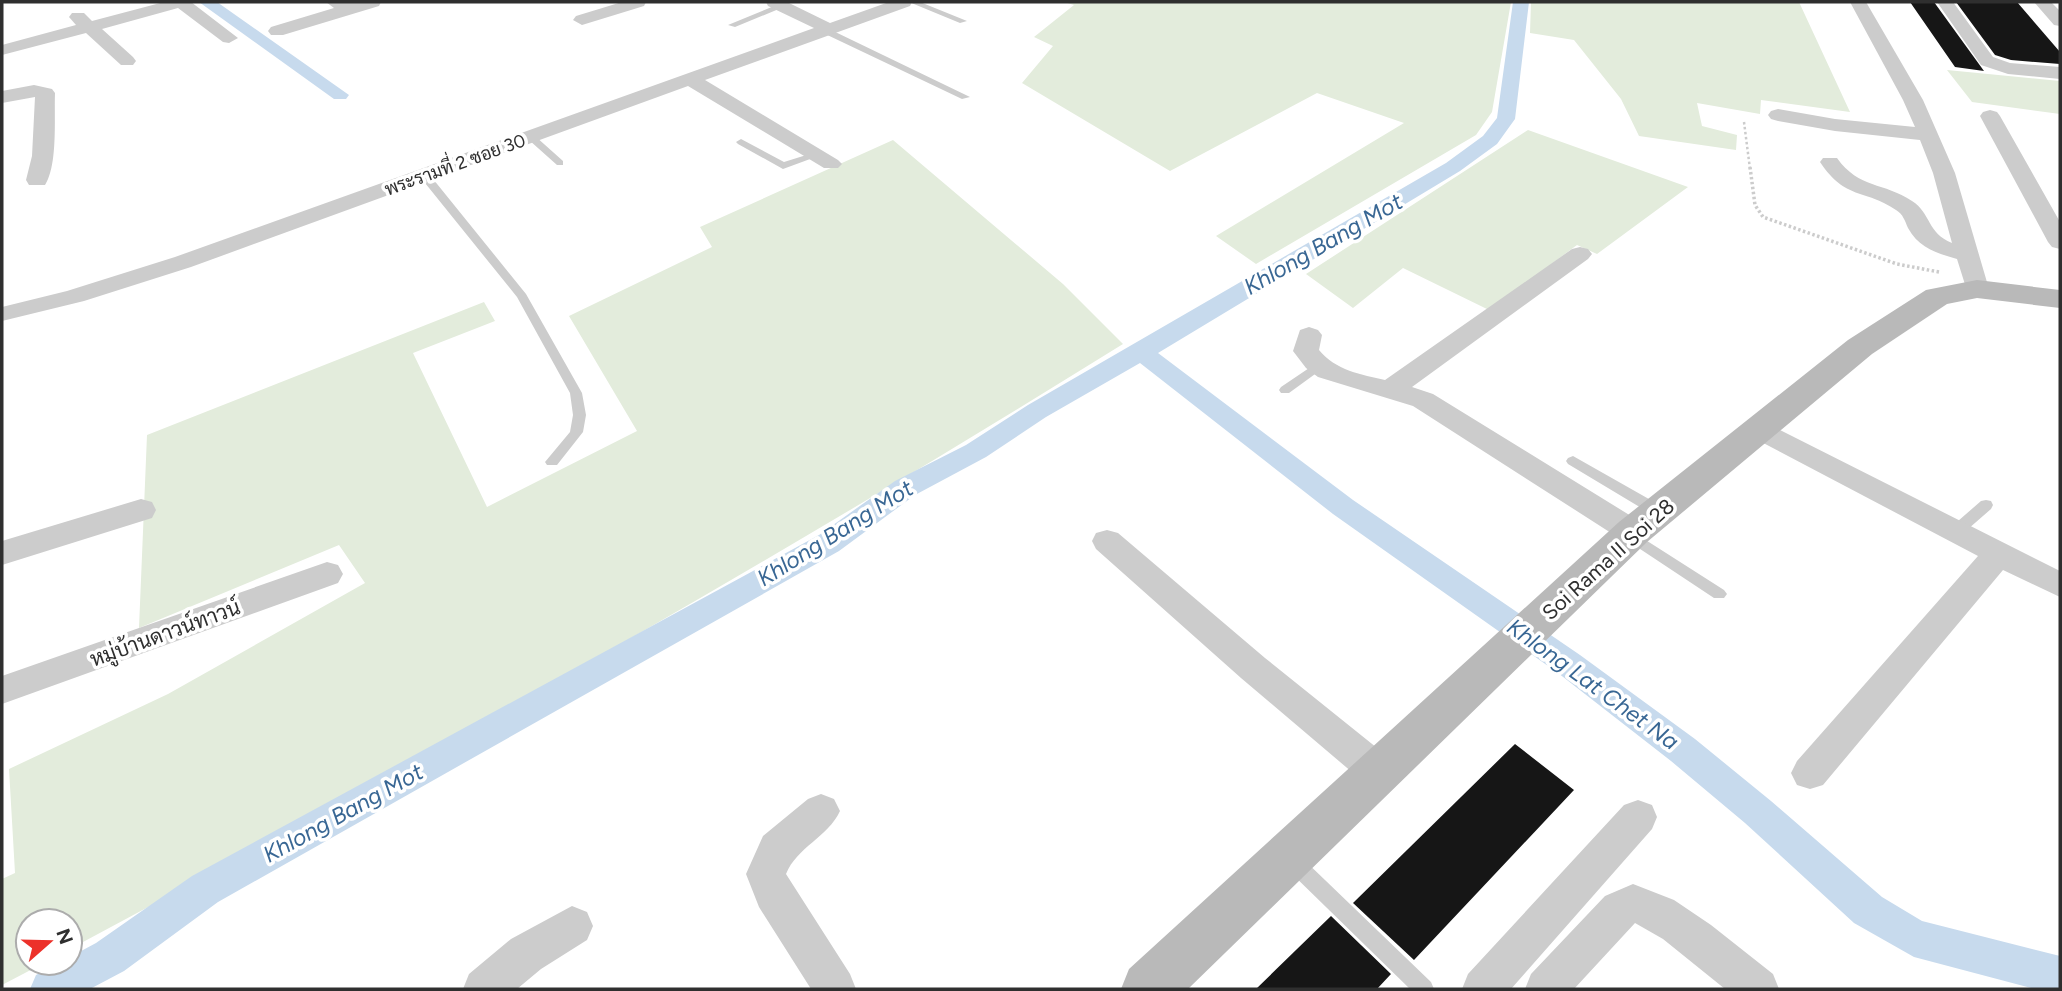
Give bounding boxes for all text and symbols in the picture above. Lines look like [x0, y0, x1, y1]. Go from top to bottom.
street label: พระรามที่ 2 ซอย 30 [380, 125, 528, 201]
water label: Khlong Bang Mot [1239, 187, 1407, 301]
water label: Khlong Bang Mot [752, 474, 918, 592]
street label: Soi Rama II Soi 28 [1537, 493, 1679, 625]
street label: หมู่บ้านดาวน์ทาวน์ [86, 593, 245, 675]
water label: Khlong Lat Chet Na [1502, 612, 1684, 756]
water label: Khlong Bang Mot [258, 757, 428, 869]
north arrow [14, 907, 84, 977]
text: N [51, 926, 78, 947]

